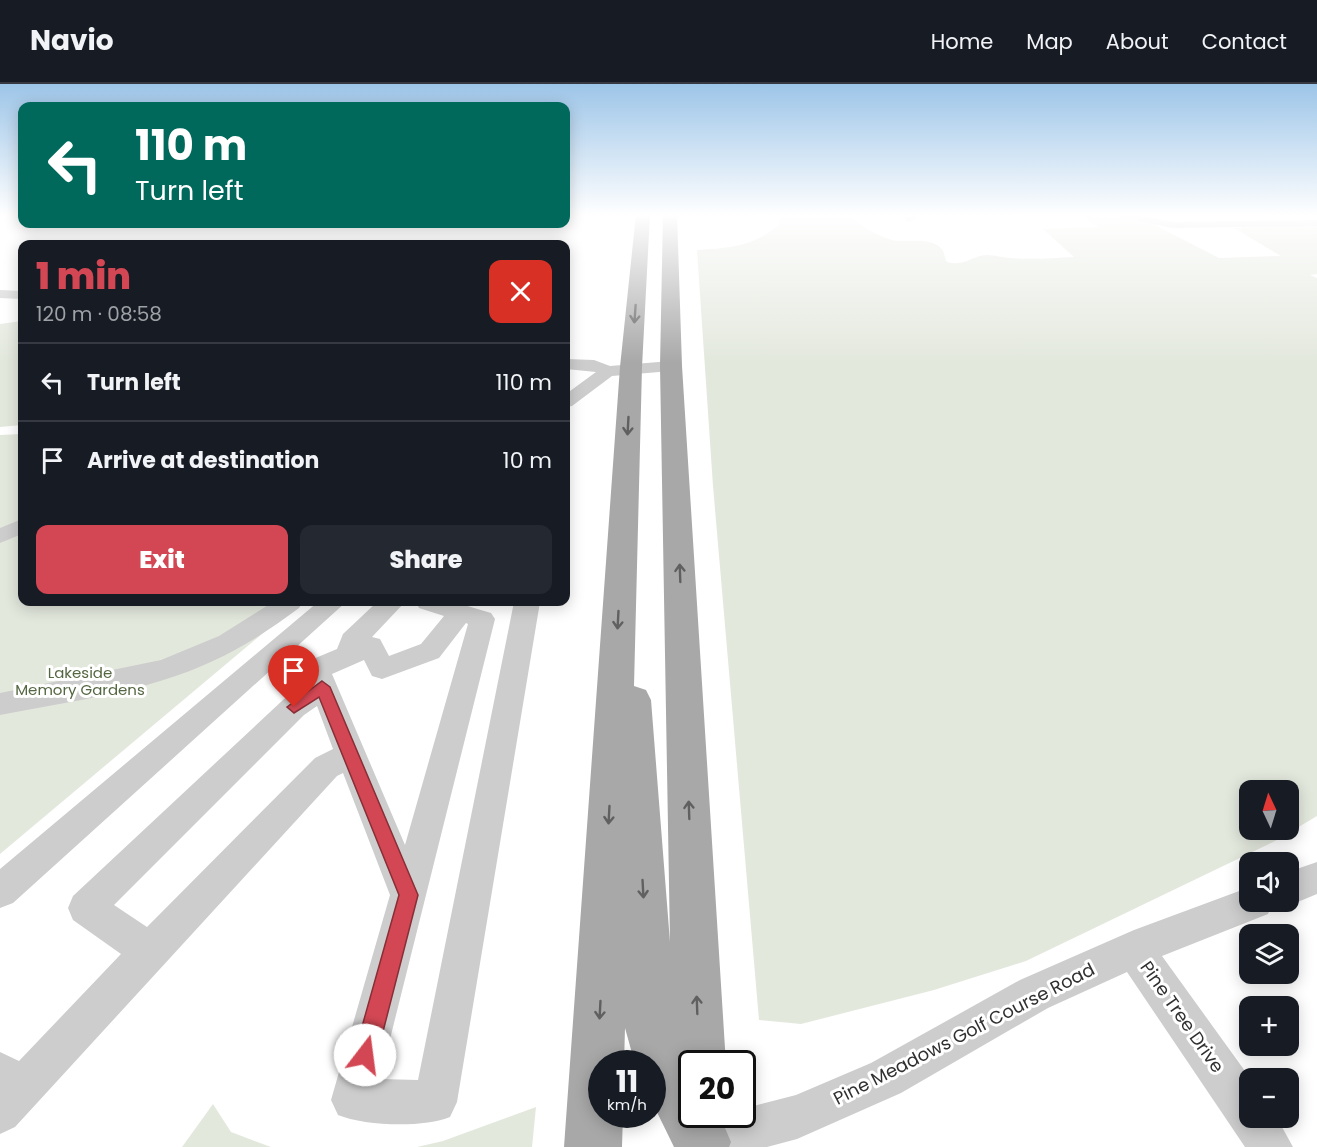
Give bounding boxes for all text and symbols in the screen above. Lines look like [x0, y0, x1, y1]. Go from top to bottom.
text: Navio [30, 21, 114, 60]
text: Home [931, 27, 993, 56]
text: Map [1026, 27, 1073, 56]
text: About [1106, 27, 1169, 56]
text: Contact [1202, 27, 1287, 56]
text: 110 m [135, 116, 247, 175]
icon: left [36, 126, 114, 204]
text: Turn left [135, 172, 244, 209]
text: 1 min [36, 251, 131, 302]
button: close [489, 260, 552, 323]
text: 120 m · 08:58 [36, 300, 162, 328]
one-way arrow [629, 303, 640, 323]
icon: left [36, 366, 69, 399]
text: Turn left [87, 367, 181, 398]
text: 110 m [496, 367, 552, 398]
one-way arrow [623, 415, 634, 435]
icon: arrive [36, 444, 69, 477]
text: Arrive at destination [87, 445, 319, 476]
text: 10 m [503, 445, 552, 476]
button: Exit [36, 525, 288, 594]
button: Share [300, 525, 552, 594]
one-way arrow [674, 564, 685, 584]
one-way arrow [613, 610, 624, 630]
pin [268, 645, 319, 707]
icon: arrive [277, 654, 310, 687]
park label: Lakeside Memory Gardens [15, 662, 145, 700]
north arrow [1239, 780, 1299, 840]
map controls [1239, 780, 1299, 1128]
one-way arrow [683, 801, 695, 821]
one-way arrow [603, 805, 614, 825]
button: sound [1239, 852, 1299, 912]
one-way arrow [637, 878, 648, 898]
button: layers [1239, 924, 1299, 984]
street label: Pine Tree Drive [1135, 956, 1230, 1078]
street label: Pine Meadows Golf Course Road [829, 957, 1099, 1111]
one-way arrow [691, 996, 702, 1016]
button: + [1239, 996, 1299, 1056]
one-way arrow [594, 1000, 605, 1020]
position arrow [333, 1023, 397, 1087]
speed limit sign: 20 [678, 1050, 756, 1128]
text: 11 [616, 1060, 638, 1103]
button: − [1239, 1068, 1299, 1128]
text: km/h [607, 1094, 647, 1115]

